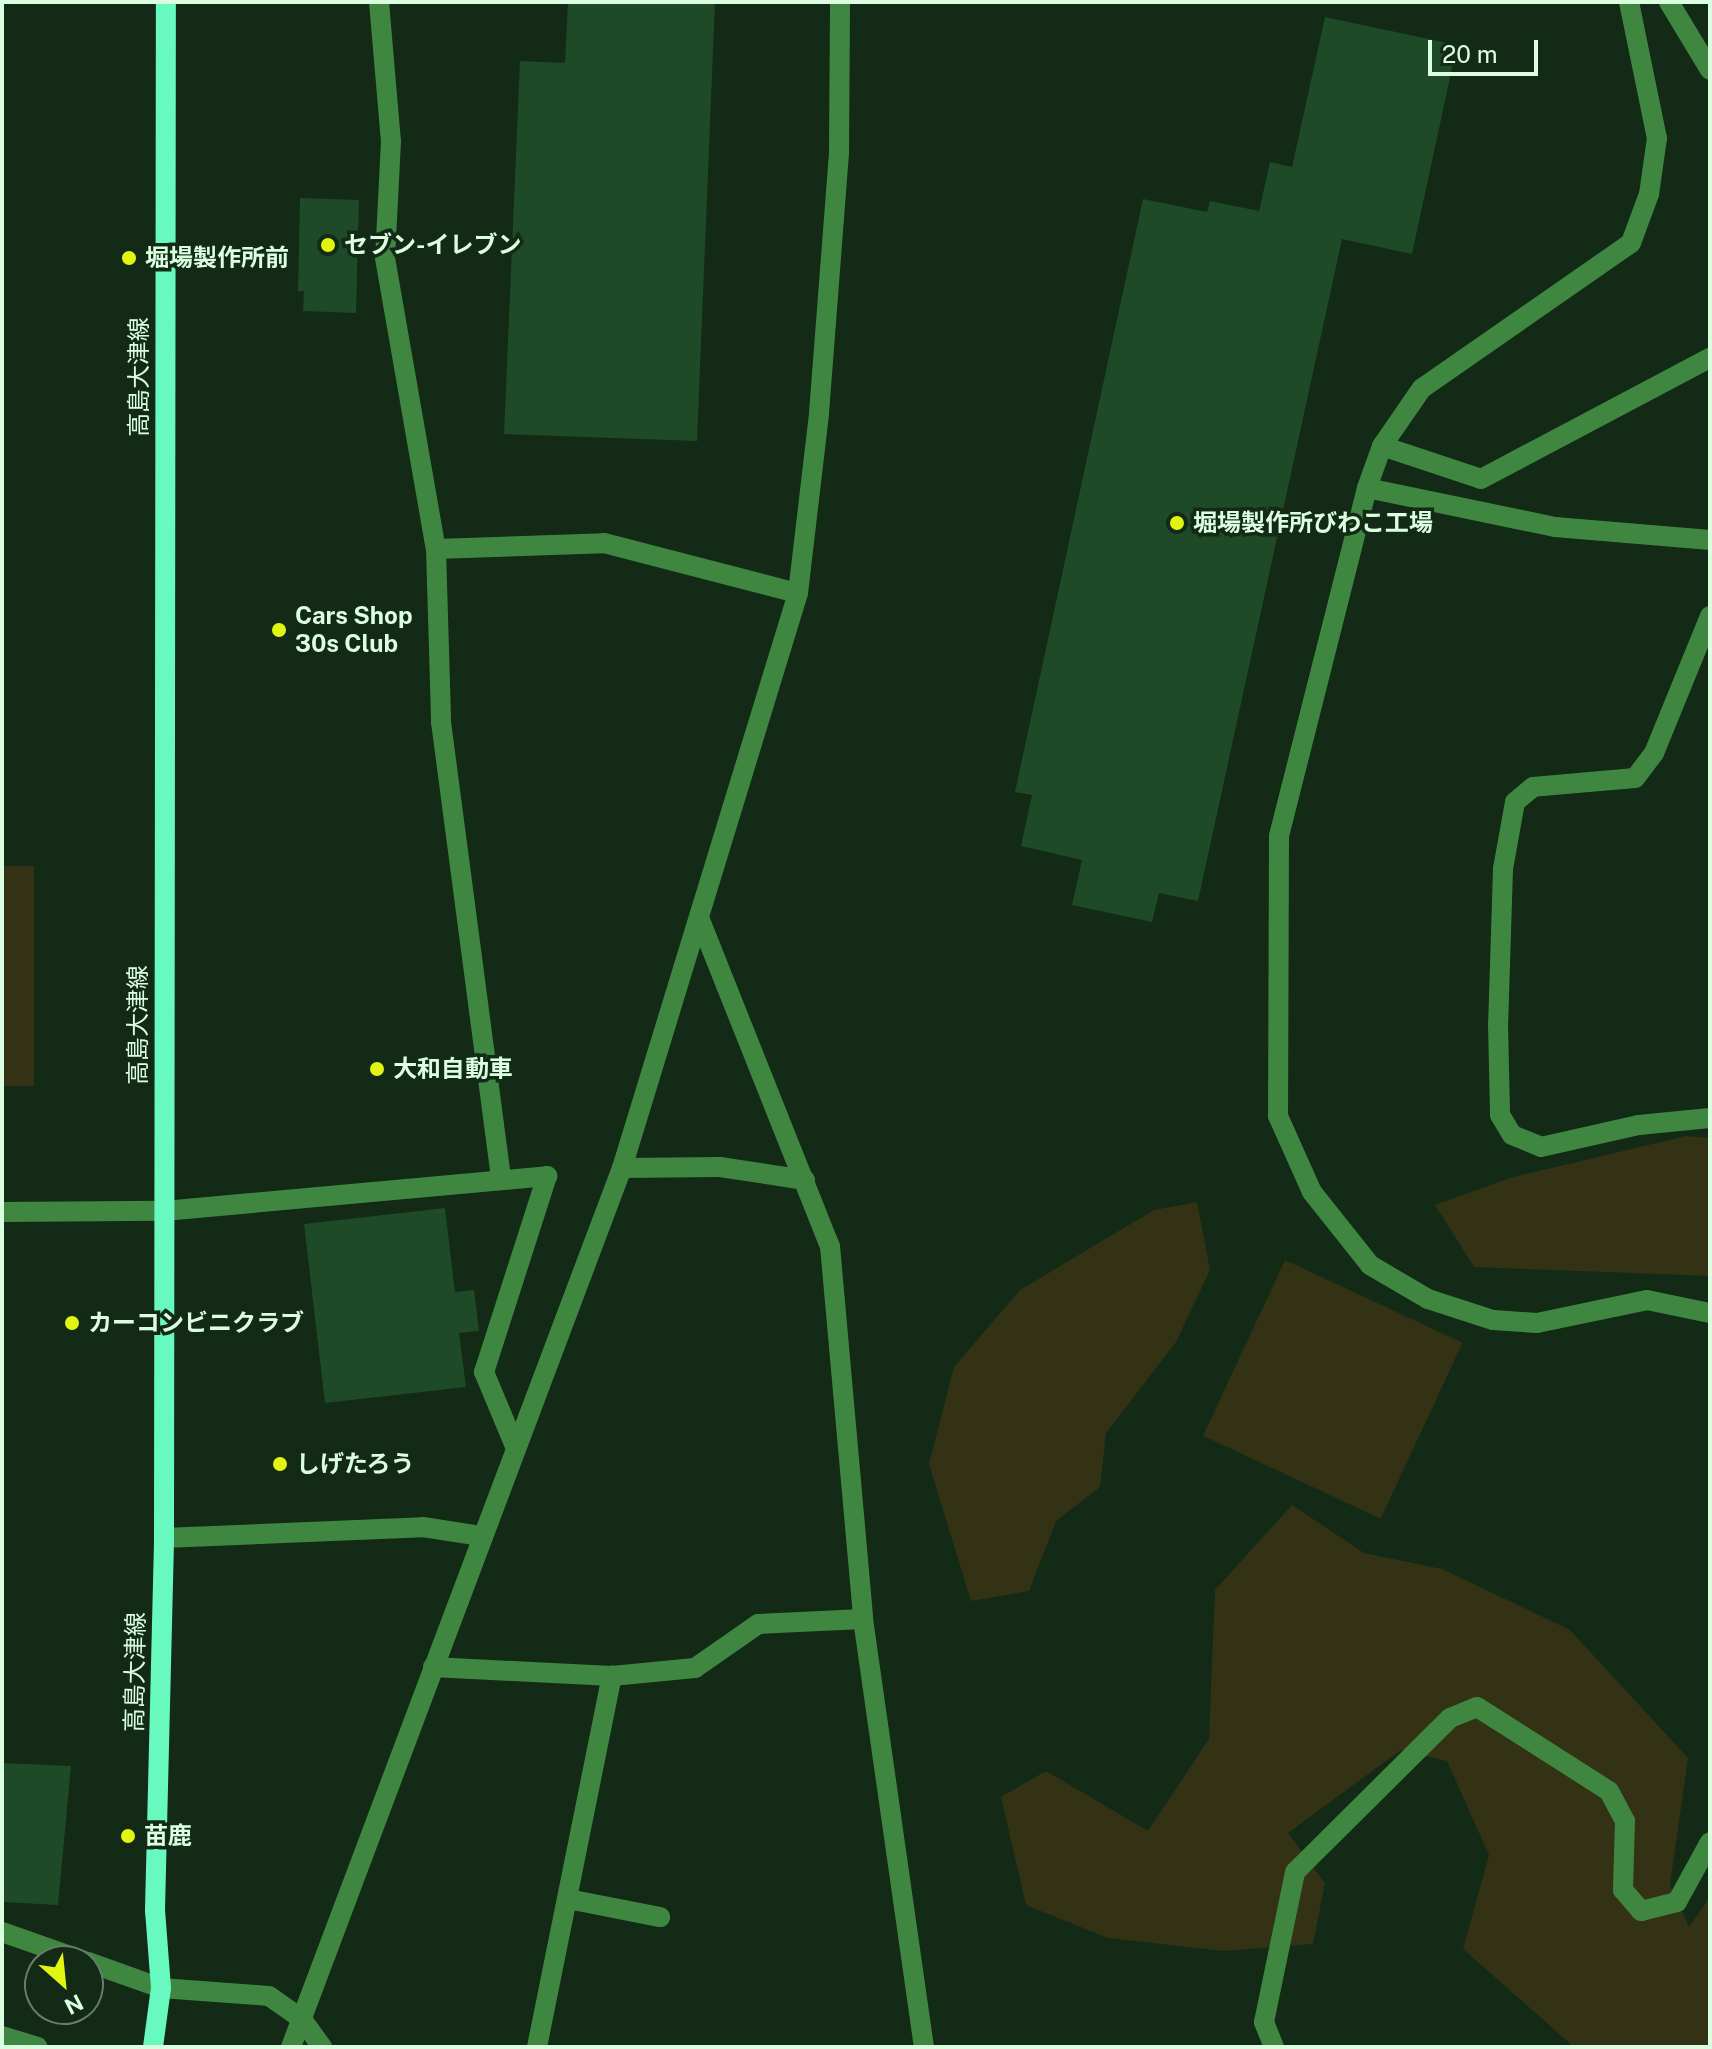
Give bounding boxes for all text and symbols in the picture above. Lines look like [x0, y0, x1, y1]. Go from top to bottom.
scale bar [1432, 24, 1542, 74]
text: 20 m [1442, 40, 1498, 68]
place label: セブン-イレブン [344, 231, 521, 259]
marker: セブン-イレブン [319, 236, 337, 254]
place label: 堀場製作所前 [145, 244, 289, 272]
marker: 堀場製作所前 [120, 249, 138, 267]
street label: 高島大津線 [125, 317, 153, 437]
place label: 堀場製作所びわこ工場 [1193, 509, 1433, 537]
marker: 堀場製作所びわこ工場 [1168, 514, 1186, 532]
place label: Cars Shop 30s Club [295, 602, 413, 658]
marker: Cars Shop 30s Club [270, 621, 288, 639]
street label: 高島大津線 [124, 965, 152, 1085]
place label: 大和自動車 [393, 1055, 513, 1083]
marker: 大和自動車 [368, 1060, 386, 1078]
place label: カーコンビニクラブ [88, 1309, 304, 1337]
marker: カーコンビニクラブ [63, 1314, 81, 1332]
place label: しげたろう [296, 1450, 416, 1478]
marker: しげたろう [271, 1455, 289, 1473]
street label: 高島大津線 [120, 1612, 150, 1732]
place label: 苗鹿 [144, 1822, 192, 1850]
marker: 苗鹿 [119, 1827, 137, 1845]
north arrow [24, 1945, 104, 2025]
text: N [60, 1989, 88, 2020]

